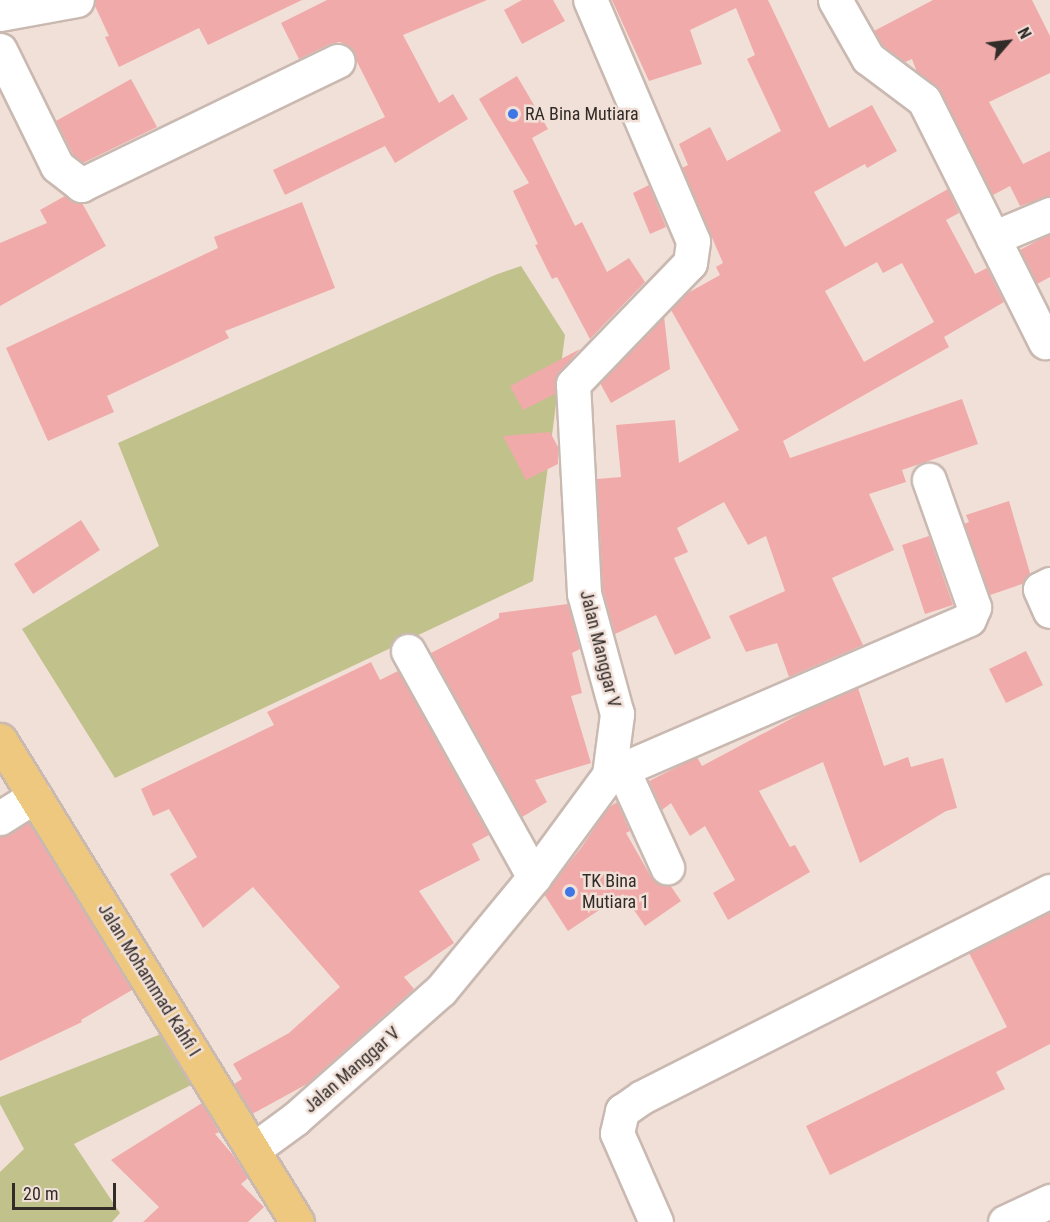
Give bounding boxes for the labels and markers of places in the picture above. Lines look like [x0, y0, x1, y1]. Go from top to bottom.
place label: RA Bina Mutiara [525, 103, 639, 125]
marker: RA Bina Mutiara [506, 107, 520, 121]
place label: TK Bina Mutiara 1 [582, 871, 649, 914]
marker: TK Bina Mutiara 1 [563, 885, 577, 899]

